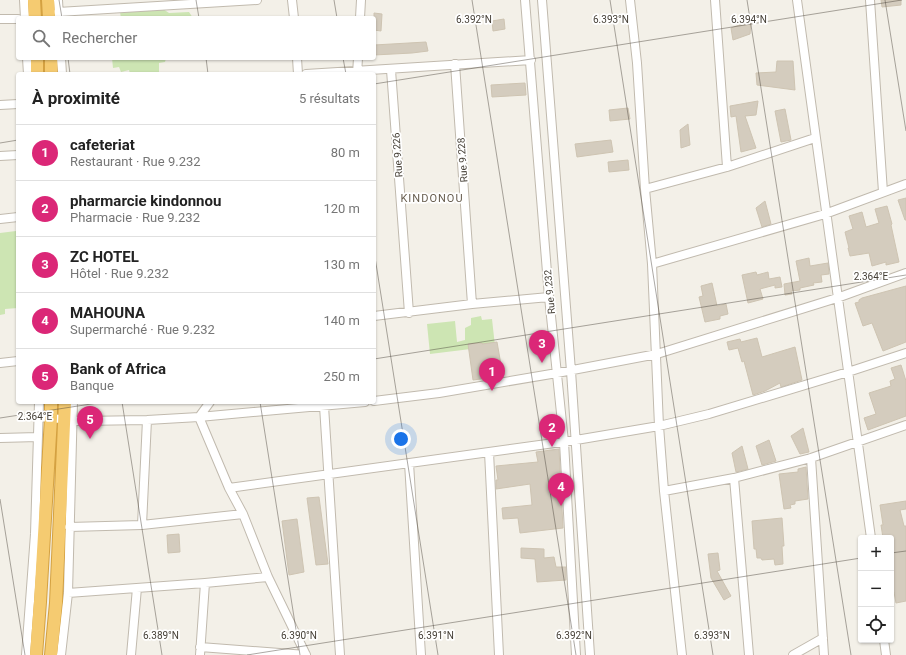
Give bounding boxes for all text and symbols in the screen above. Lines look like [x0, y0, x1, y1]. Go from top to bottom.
text: 6.392°N [456, 14, 492, 25]
text: 6.393°N [593, 14, 629, 25]
text: 6.394°N [731, 14, 767, 25]
search box [16, 16, 376, 60]
icon: search [30, 27, 52, 49]
text: Rechercher [62, 29, 137, 47]
text: À proximité [32, 88, 120, 108]
text: 5 résultats [299, 91, 360, 106]
street label: Rue 9.226 [390, 132, 405, 178]
text: cafeteriat [70, 136, 135, 154]
street label: Rue 9.228 [455, 137, 470, 183]
text: 1 [41, 145, 49, 160]
text: 80 m [331, 145, 360, 160]
text: Restaurant · Rue 9.232 [70, 154, 201, 169]
text: pharmarcie kindonnou [70, 192, 221, 210]
district label: KINDONOU [400, 192, 464, 205]
text: 2 [41, 201, 49, 216]
text: 120 m [323, 201, 360, 216]
text: Pharmacie · Rue 9.232 [70, 210, 200, 225]
text: ZC HOTEL [70, 248, 139, 266]
text: 3 [41, 257, 49, 272]
text: 130 m [323, 257, 360, 272]
text: Hôtel · Rue 9.232 [70, 266, 169, 281]
street label: Rue 9.232 [542, 269, 557, 315]
text: 2.364°E [854, 271, 889, 282]
text: MAHOUNA [70, 304, 145, 322]
text: 4 [41, 313, 49, 328]
text: 140 m [323, 313, 360, 328]
text: Supermarché · Rue 9.232 [70, 322, 215, 337]
pin: 3 [529, 330, 555, 363]
pin: 1 [479, 358, 505, 391]
text: Bank of Africa [70, 360, 166, 378]
text: 5 [41, 369, 49, 384]
text: 250 m [323, 369, 360, 384]
text: Banque [70, 378, 114, 393]
pin: 5 [77, 406, 103, 439]
text: 2.364°E [18, 411, 53, 422]
pin: 2 [539, 414, 565, 447]
your location [391, 429, 411, 449]
pin: 4 [548, 473, 574, 506]
map controls [858, 535, 894, 643]
button: + [858, 535, 894, 571]
button: − [858, 571, 894, 607]
button: locate [858, 607, 894, 643]
text: 6.389°N [143, 630, 179, 641]
text: 6.390°N [281, 630, 317, 641]
text: 6.391°N [418, 630, 454, 641]
text: 6.392°N [556, 630, 592, 641]
text: 6.393°N [694, 630, 730, 641]

